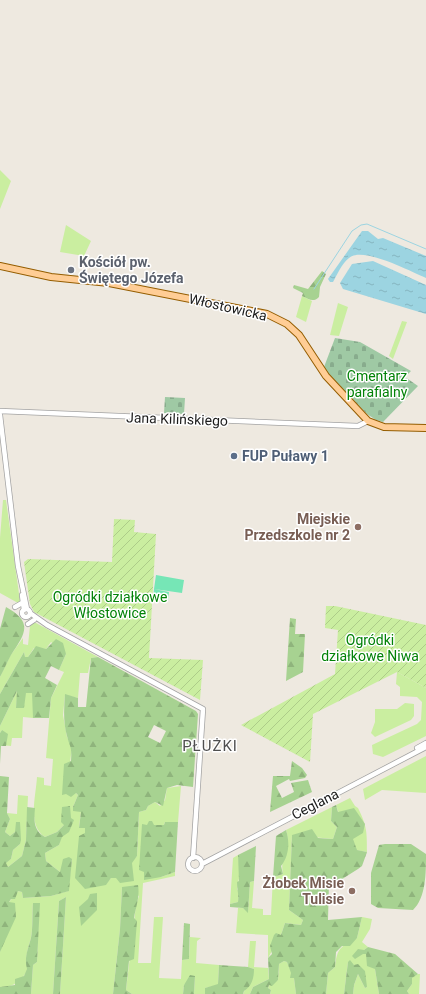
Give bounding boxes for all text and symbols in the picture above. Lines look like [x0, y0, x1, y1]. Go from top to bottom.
place label: Kościół pw. Świętego Józefa [79, 254, 184, 286]
marker: Kościół pw. Świętego Józefa [66, 265, 76, 275]
street label: Włostowicka [187, 290, 269, 324]
park label: Cmentarz parafialny [347, 368, 408, 400]
street label: Jana Kilińskiego [126, 409, 228, 429]
place label: FUP Puławy 1 [242, 448, 329, 464]
marker: FUP Puławy 1 [229, 451, 239, 461]
place label: Miejskie Przedszkole nr 2 [244, 511, 350, 543]
marker: Miejskie Przedszkole nr 2 [353, 522, 363, 532]
park label: Ogródki działkowe Włostowice [53, 589, 167, 621]
park label: Ogródki działkowe Niwa [321, 632, 419, 664]
district label: PŁUŻKI [182, 737, 238, 755]
street label: Ceglana [289, 785, 341, 823]
place label: Żłobek Misie Tulisie [262, 875, 344, 907]
marker: Żłobek Misie Tulisie [347, 886, 357, 896]

